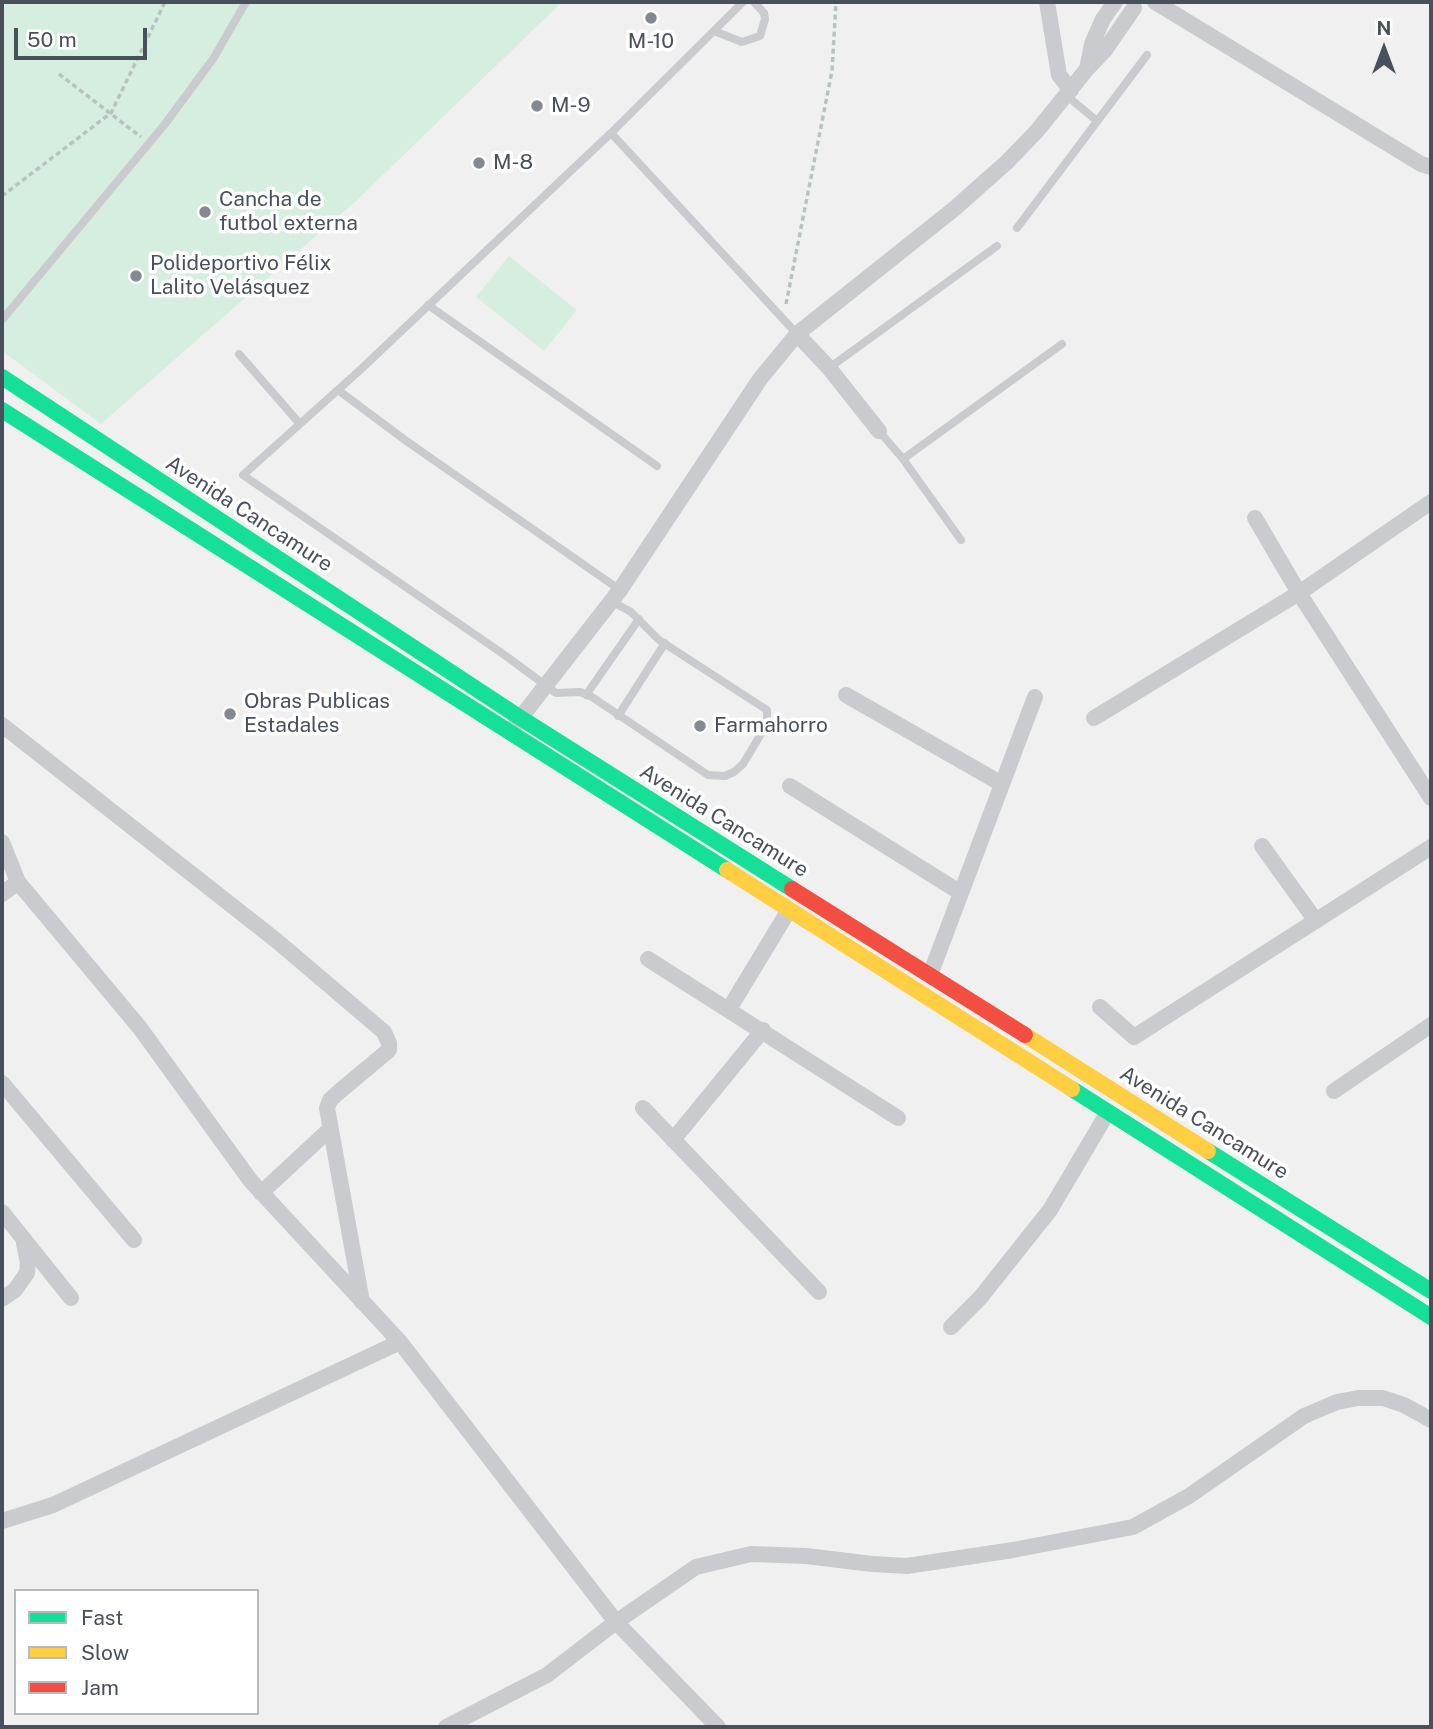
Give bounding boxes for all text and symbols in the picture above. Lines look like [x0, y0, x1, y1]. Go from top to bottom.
marker: M-10 [643, 10, 659, 26]
scale bar [18, 14, 150, 58]
north arrow [1349, 14, 1419, 84]
text: N [1377, 17, 1391, 39]
text: 50 m [27, 27, 77, 52]
place label: M-10 [628, 29, 674, 55]
place label: M-9 [551, 93, 591, 119]
marker: M-9 [529, 98, 545, 114]
place label: M-8 [493, 150, 533, 176]
marker: M-8 [471, 155, 487, 171]
place label: Cancha de futbol externa [219, 187, 358, 237]
marker: Cancha de futbol externa [197, 204, 213, 220]
place label: Polideportivo Félix Lalito Velásquez [150, 251, 331, 301]
marker: Polideportivo Félix Lalito Velásquez [128, 268, 144, 284]
street label: Avenida Cancamure [161, 451, 337, 577]
place label: Obras Publicas Estadales [244, 689, 390, 739]
marker: Obras Publicas Estadales [222, 706, 238, 722]
place label: Farmahorro [714, 713, 828, 739]
marker: Farmahorro [692, 718, 708, 734]
street label: Avenida Cancamure [635, 759, 813, 883]
street label: Avenida Cancamure [1115, 1061, 1293, 1185]
legend [14, 1589, 259, 1715]
text: Fast [81, 1605, 123, 1630]
text: Slow [81, 1640, 129, 1665]
text: Jam [81, 1675, 119, 1700]

